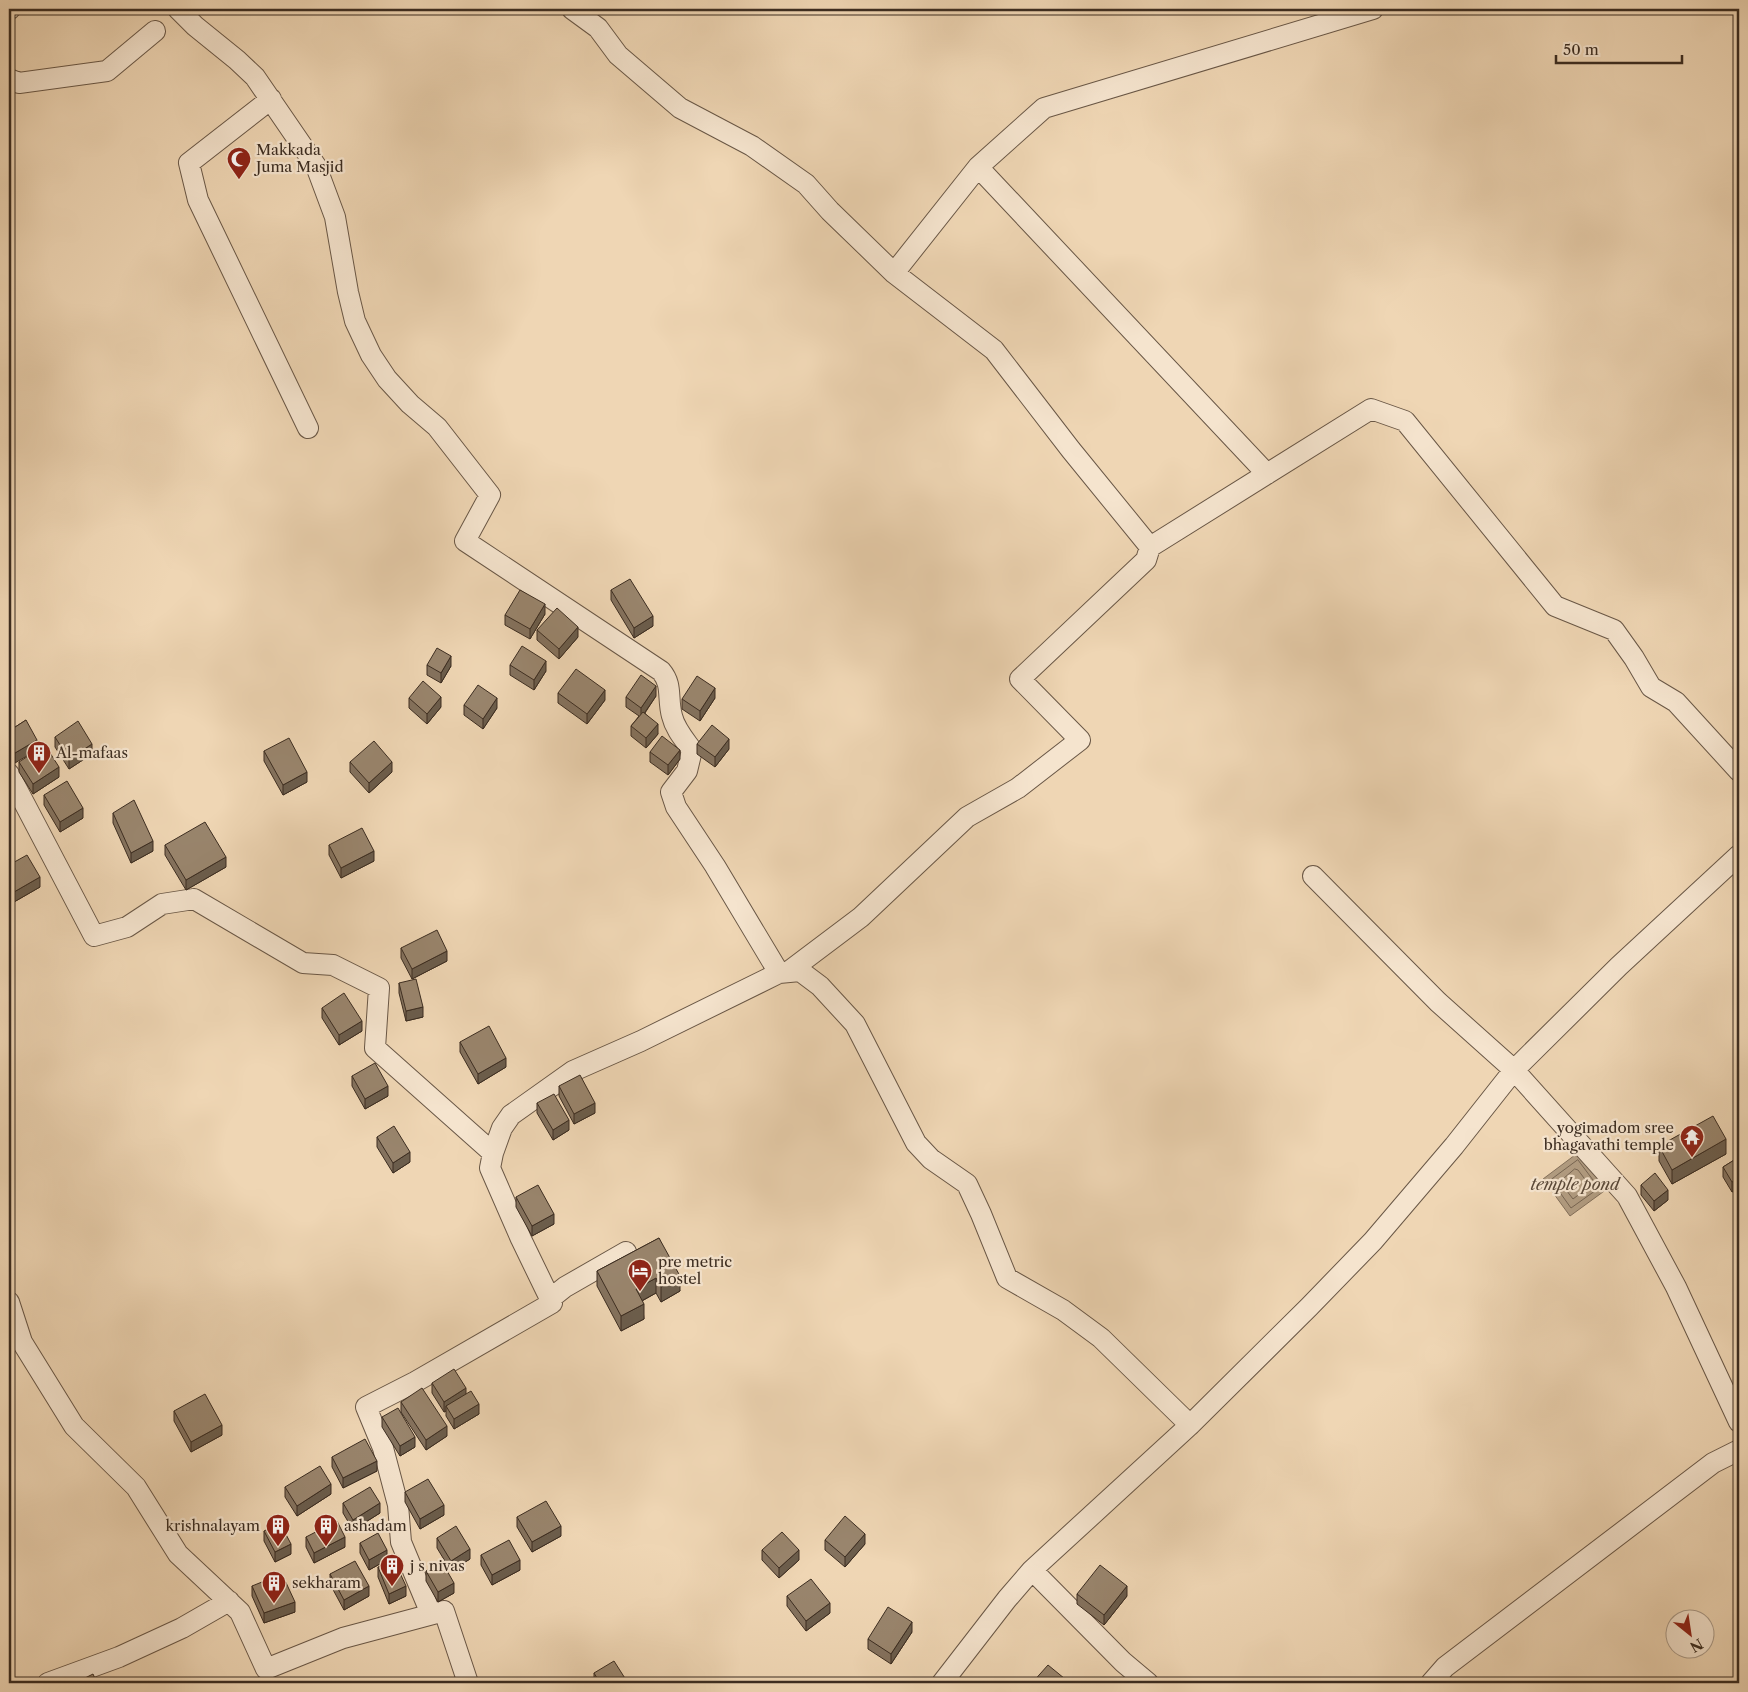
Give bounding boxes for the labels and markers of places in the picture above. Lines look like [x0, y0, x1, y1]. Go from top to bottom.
place label: Makkada Juma Masjid [254, 140, 344, 176]
mosque icon: Makkada Juma Masjid [226, 146, 252, 180]
building icon: Al-mafaas [26, 740, 52, 774]
place label: Al-mafaas [55, 743, 128, 762]
place label: yogimadom sree bhagavathi temple [1544, 1118, 1674, 1154]
temple icon: yogimadom sree bhagavathi temple [1679, 1124, 1705, 1158]
place label: pre metric hostel [658, 1252, 732, 1288]
hotel icon: pre metric hostel [627, 1258, 653, 1292]
building icon: krishnalayam [265, 1513, 291, 1547]
building icon: ashadam [313, 1513, 339, 1547]
place label: krishnalayam [165, 1516, 260, 1535]
place label: ashadam [344, 1516, 407, 1535]
building icon: j s nivas [379, 1553, 405, 1587]
place label: j s nivas [407, 1556, 465, 1575]
building icon: sekharam [261, 1570, 287, 1604]
place label: sekharam [292, 1573, 361, 1592]

